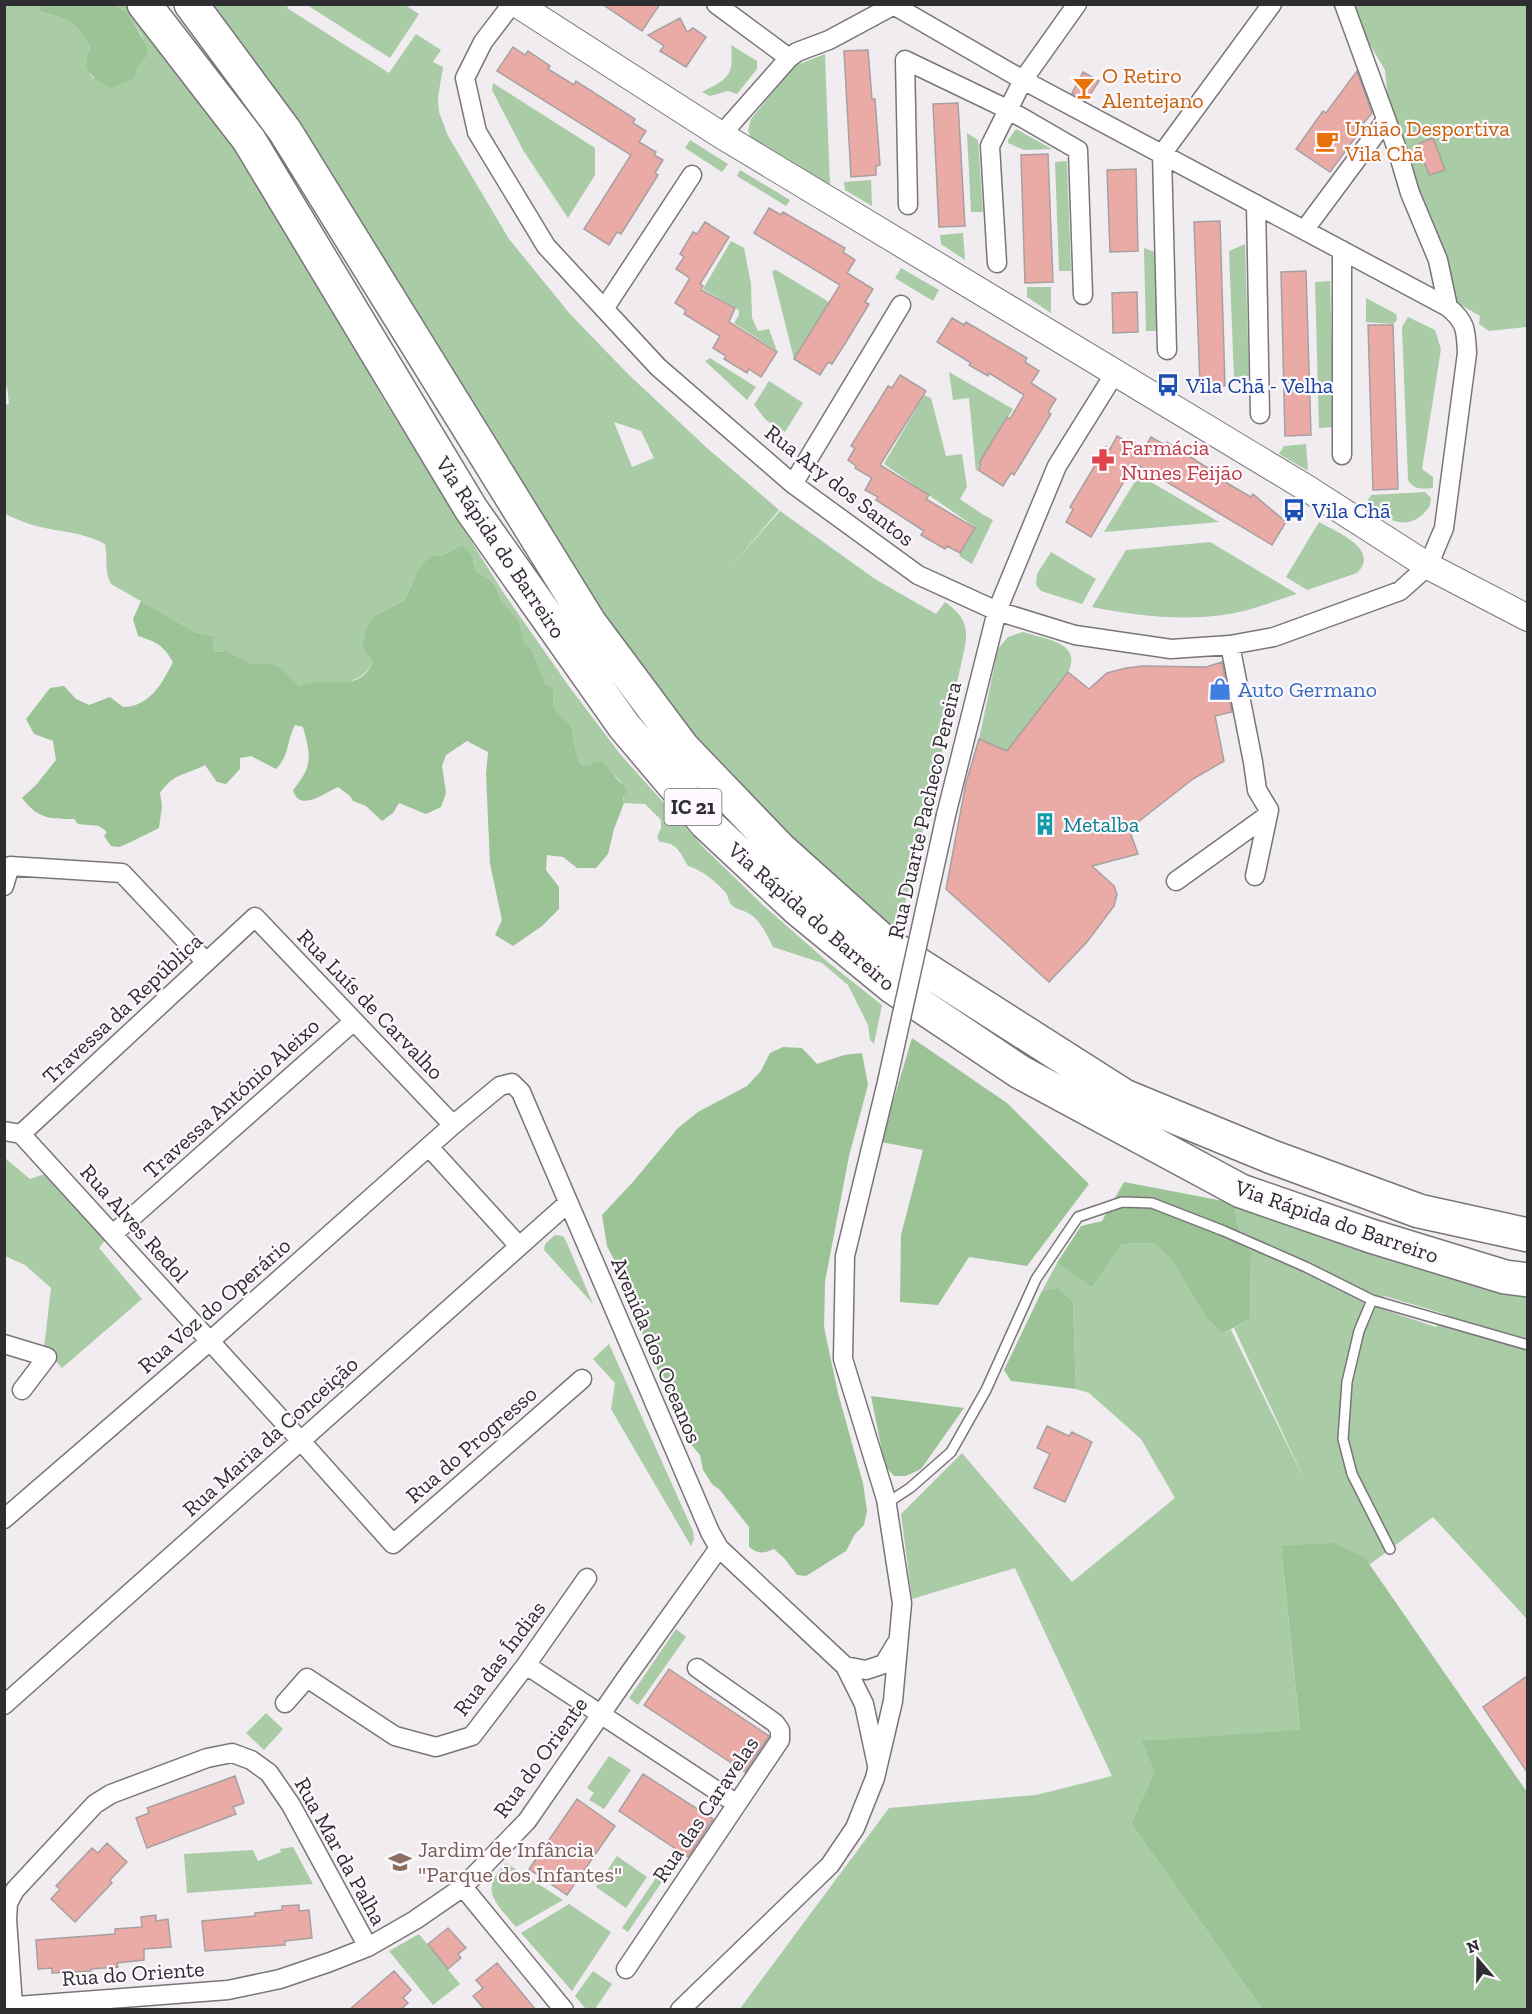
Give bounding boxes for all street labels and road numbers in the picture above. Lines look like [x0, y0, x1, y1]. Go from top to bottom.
street label: Rua Ary dos Santos [760, 419, 920, 552]
street label: Via Rápida do Barreiro [429, 450, 571, 643]
street label: Rua Duarte Pacheco Pereira [882, 678, 967, 941]
road number: IC 21 [664, 789, 722, 825]
street label: Via Rápida do Barreiro [721, 835, 901, 997]
street label: Rua Luís de Carvalho [292, 923, 450, 1085]
street label: Travessa da República [37, 927, 208, 1090]
street label: Travessa António Aleixo [138, 1012, 325, 1185]
street label: Rua Alves Redol [75, 1159, 195, 1288]
street label: Via Rápida do Barreiro [1231, 1174, 1442, 1269]
street label: Rua Voz do Operário [132, 1232, 296, 1379]
street label: Avenida dos Oceanos [605, 1253, 708, 1447]
street label: Rua Maria da Conceição [177, 1350, 364, 1522]
street label: Rua do Progresso [400, 1380, 543, 1509]
street label: Rua das Índias [447, 1595, 551, 1721]
street label: Rua do Oriente [488, 1692, 593, 1823]
street label: Rua das Caravelas [647, 1731, 764, 1887]
street label: Rua Mar da Palha [289, 1773, 393, 1930]
street label: Rua do Oriente [61, 1955, 205, 1992]

